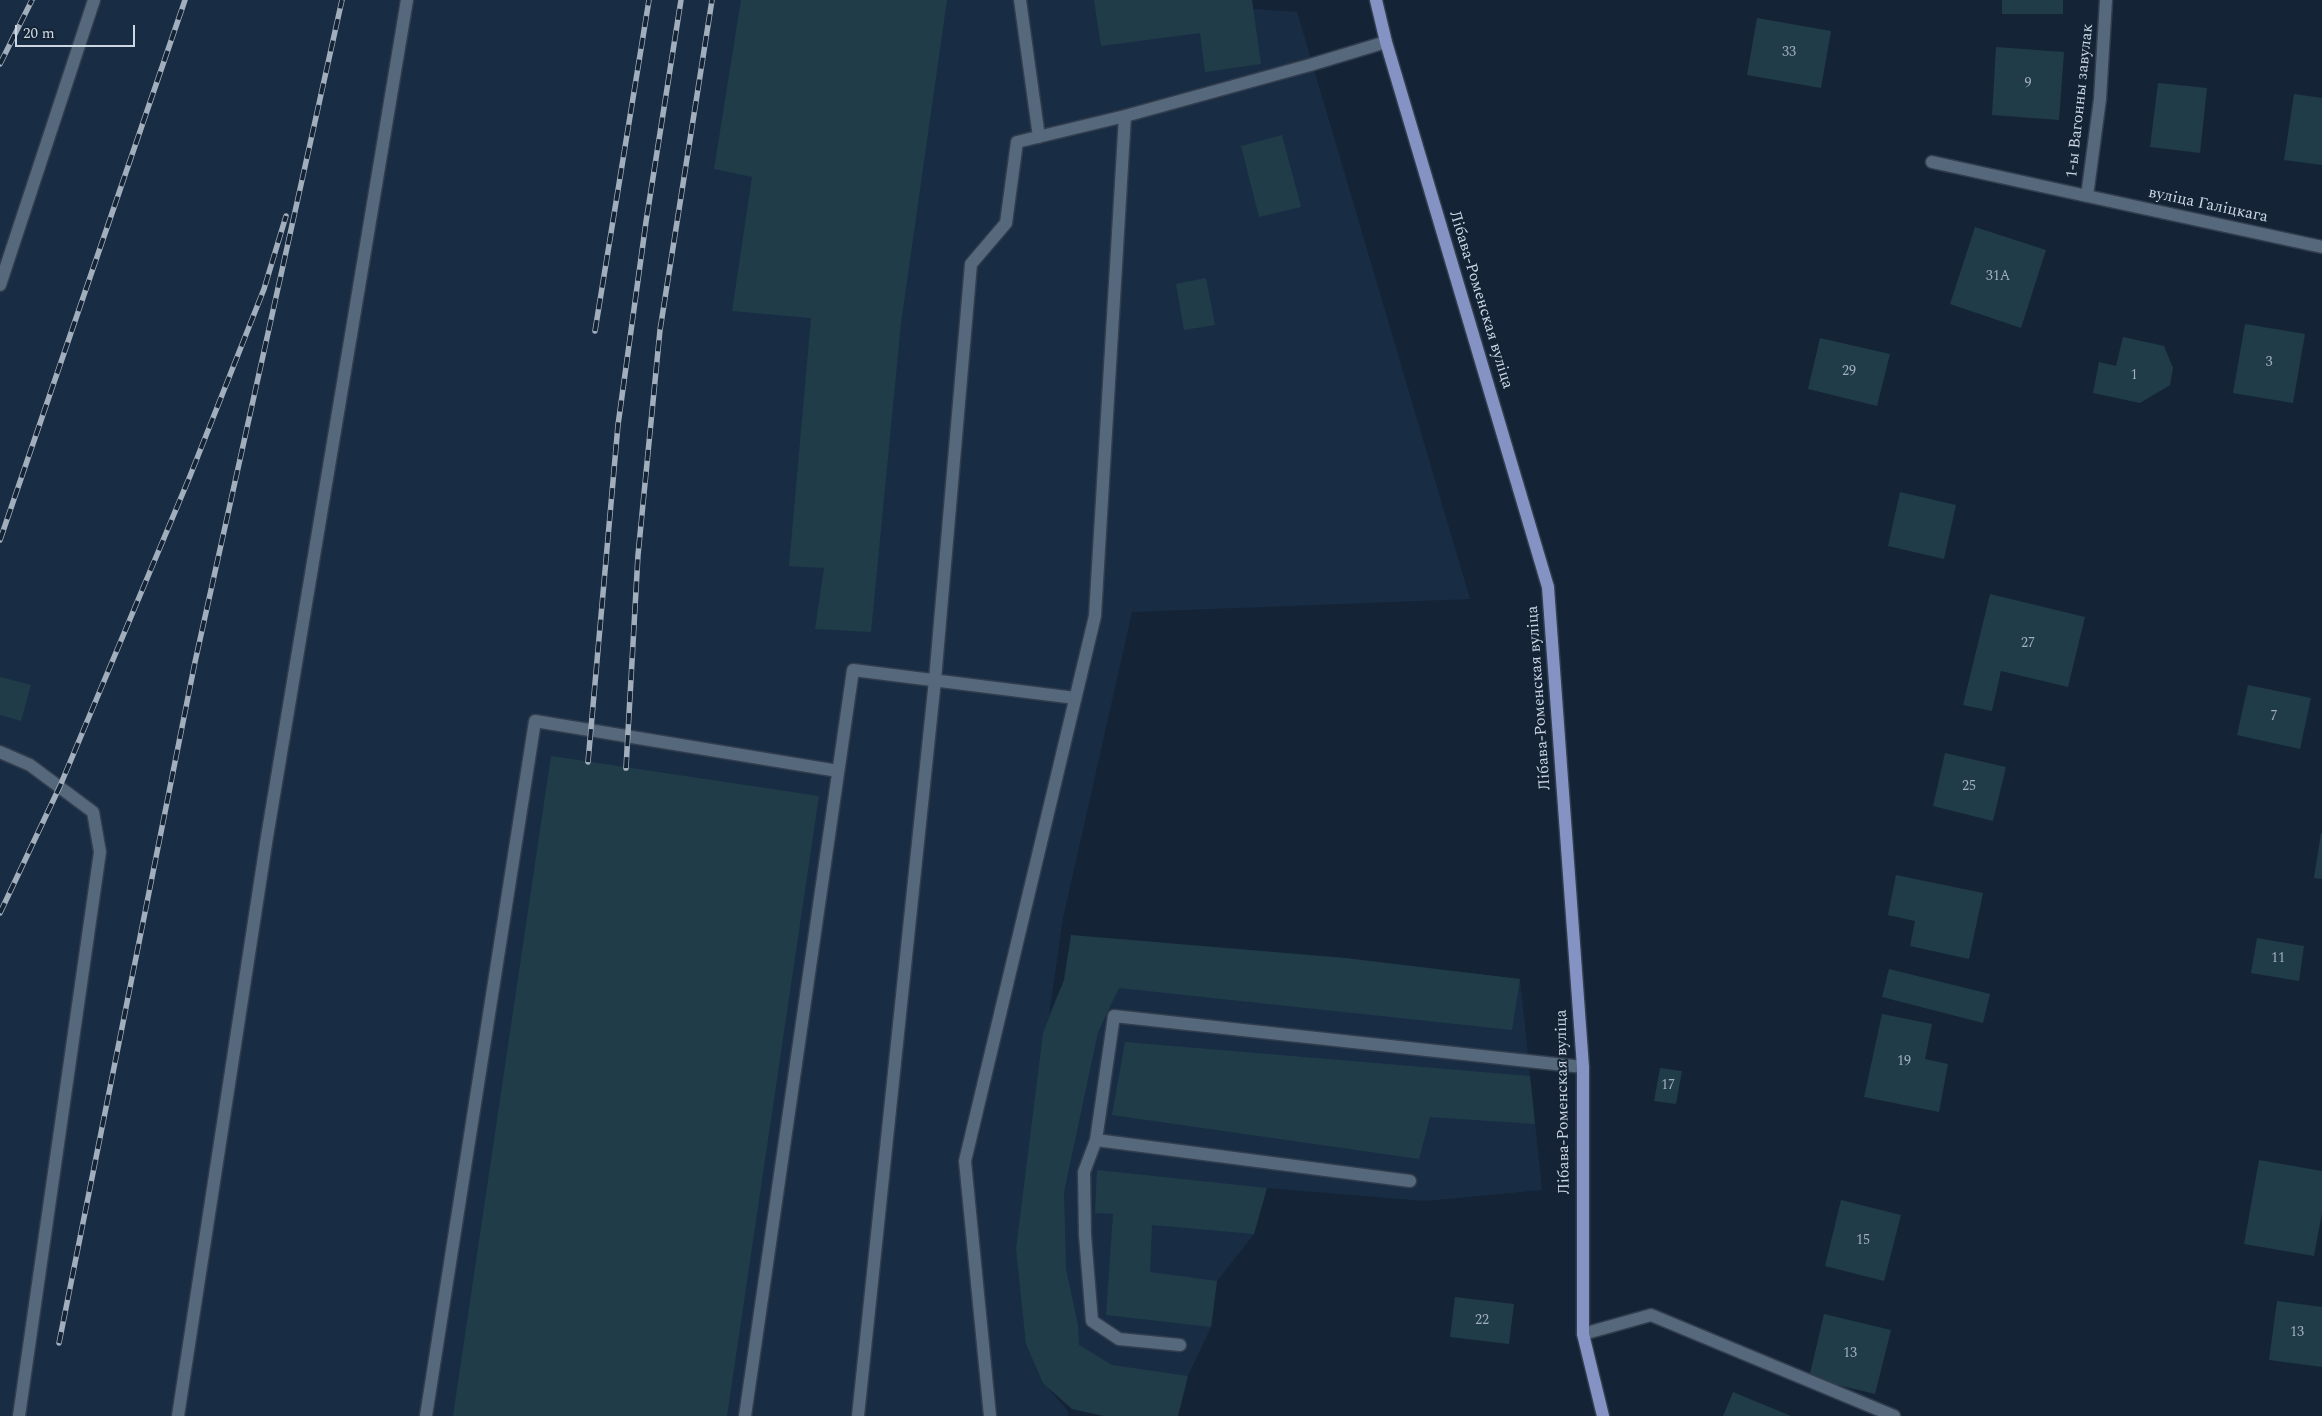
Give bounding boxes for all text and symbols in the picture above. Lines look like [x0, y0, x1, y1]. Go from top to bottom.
scale bar [18, 15, 138, 47]
text: 20 m [23, 22, 55, 45]
street label: 1-ы Вагонны завулак [2063, 23, 2099, 179]
house number: 33 [1782, 45, 1796, 61]
house number: 9 [2025, 76, 2031, 92]
street label: вуліца Галіцкага [2146, 184, 2270, 228]
street label: Лібава-Роменская вуліца [1444, 209, 1516, 391]
house number: 31А [1986, 269, 2010, 285]
house number: 3 [2266, 355, 2272, 371]
house number: 29 [1842, 364, 1856, 380]
house number: 1 [2131, 368, 2137, 384]
street label: Лібава-Роменская вуліца [1524, 605, 1556, 791]
house number: 27 [2021, 636, 2035, 652]
house number: 7 [2271, 709, 2277, 725]
house number: 25 [1962, 779, 1976, 795]
house number: 11 [2271, 951, 2285, 967]
street label: Лібава-Роменская вуліца [1553, 1009, 1575, 1195]
house number: 19 [1897, 1054, 1911, 1070]
house number: 17 [1661, 1078, 1675, 1094]
house number: 15 [1856, 1233, 1870, 1249]
house number: 22 [1475, 1313, 1489, 1329]
house number: 13 [2290, 1325, 2304, 1341]
house number: 13 [1843, 1346, 1857, 1362]

